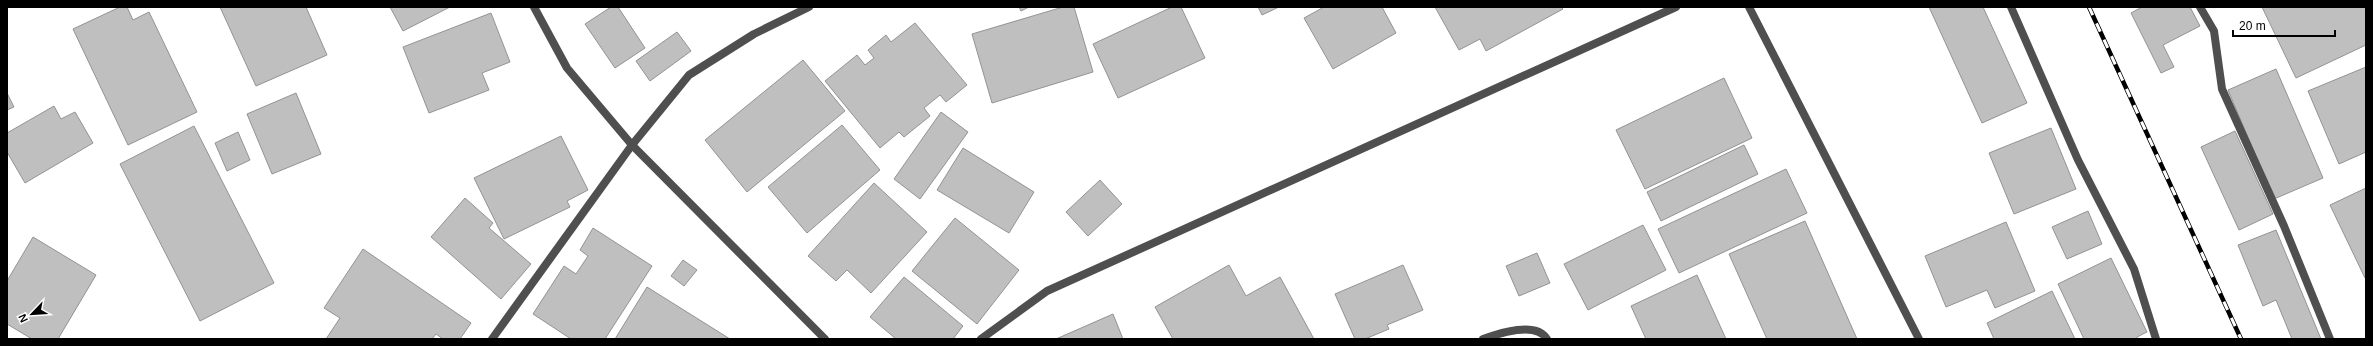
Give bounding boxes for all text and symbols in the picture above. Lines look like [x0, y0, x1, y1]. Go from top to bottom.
scale bar [2233, 12, 2335, 38]
text: 20 m [2239, 19, 2266, 33]
north arrow [12, 294, 52, 334]
text: N [16, 312, 30, 324]

